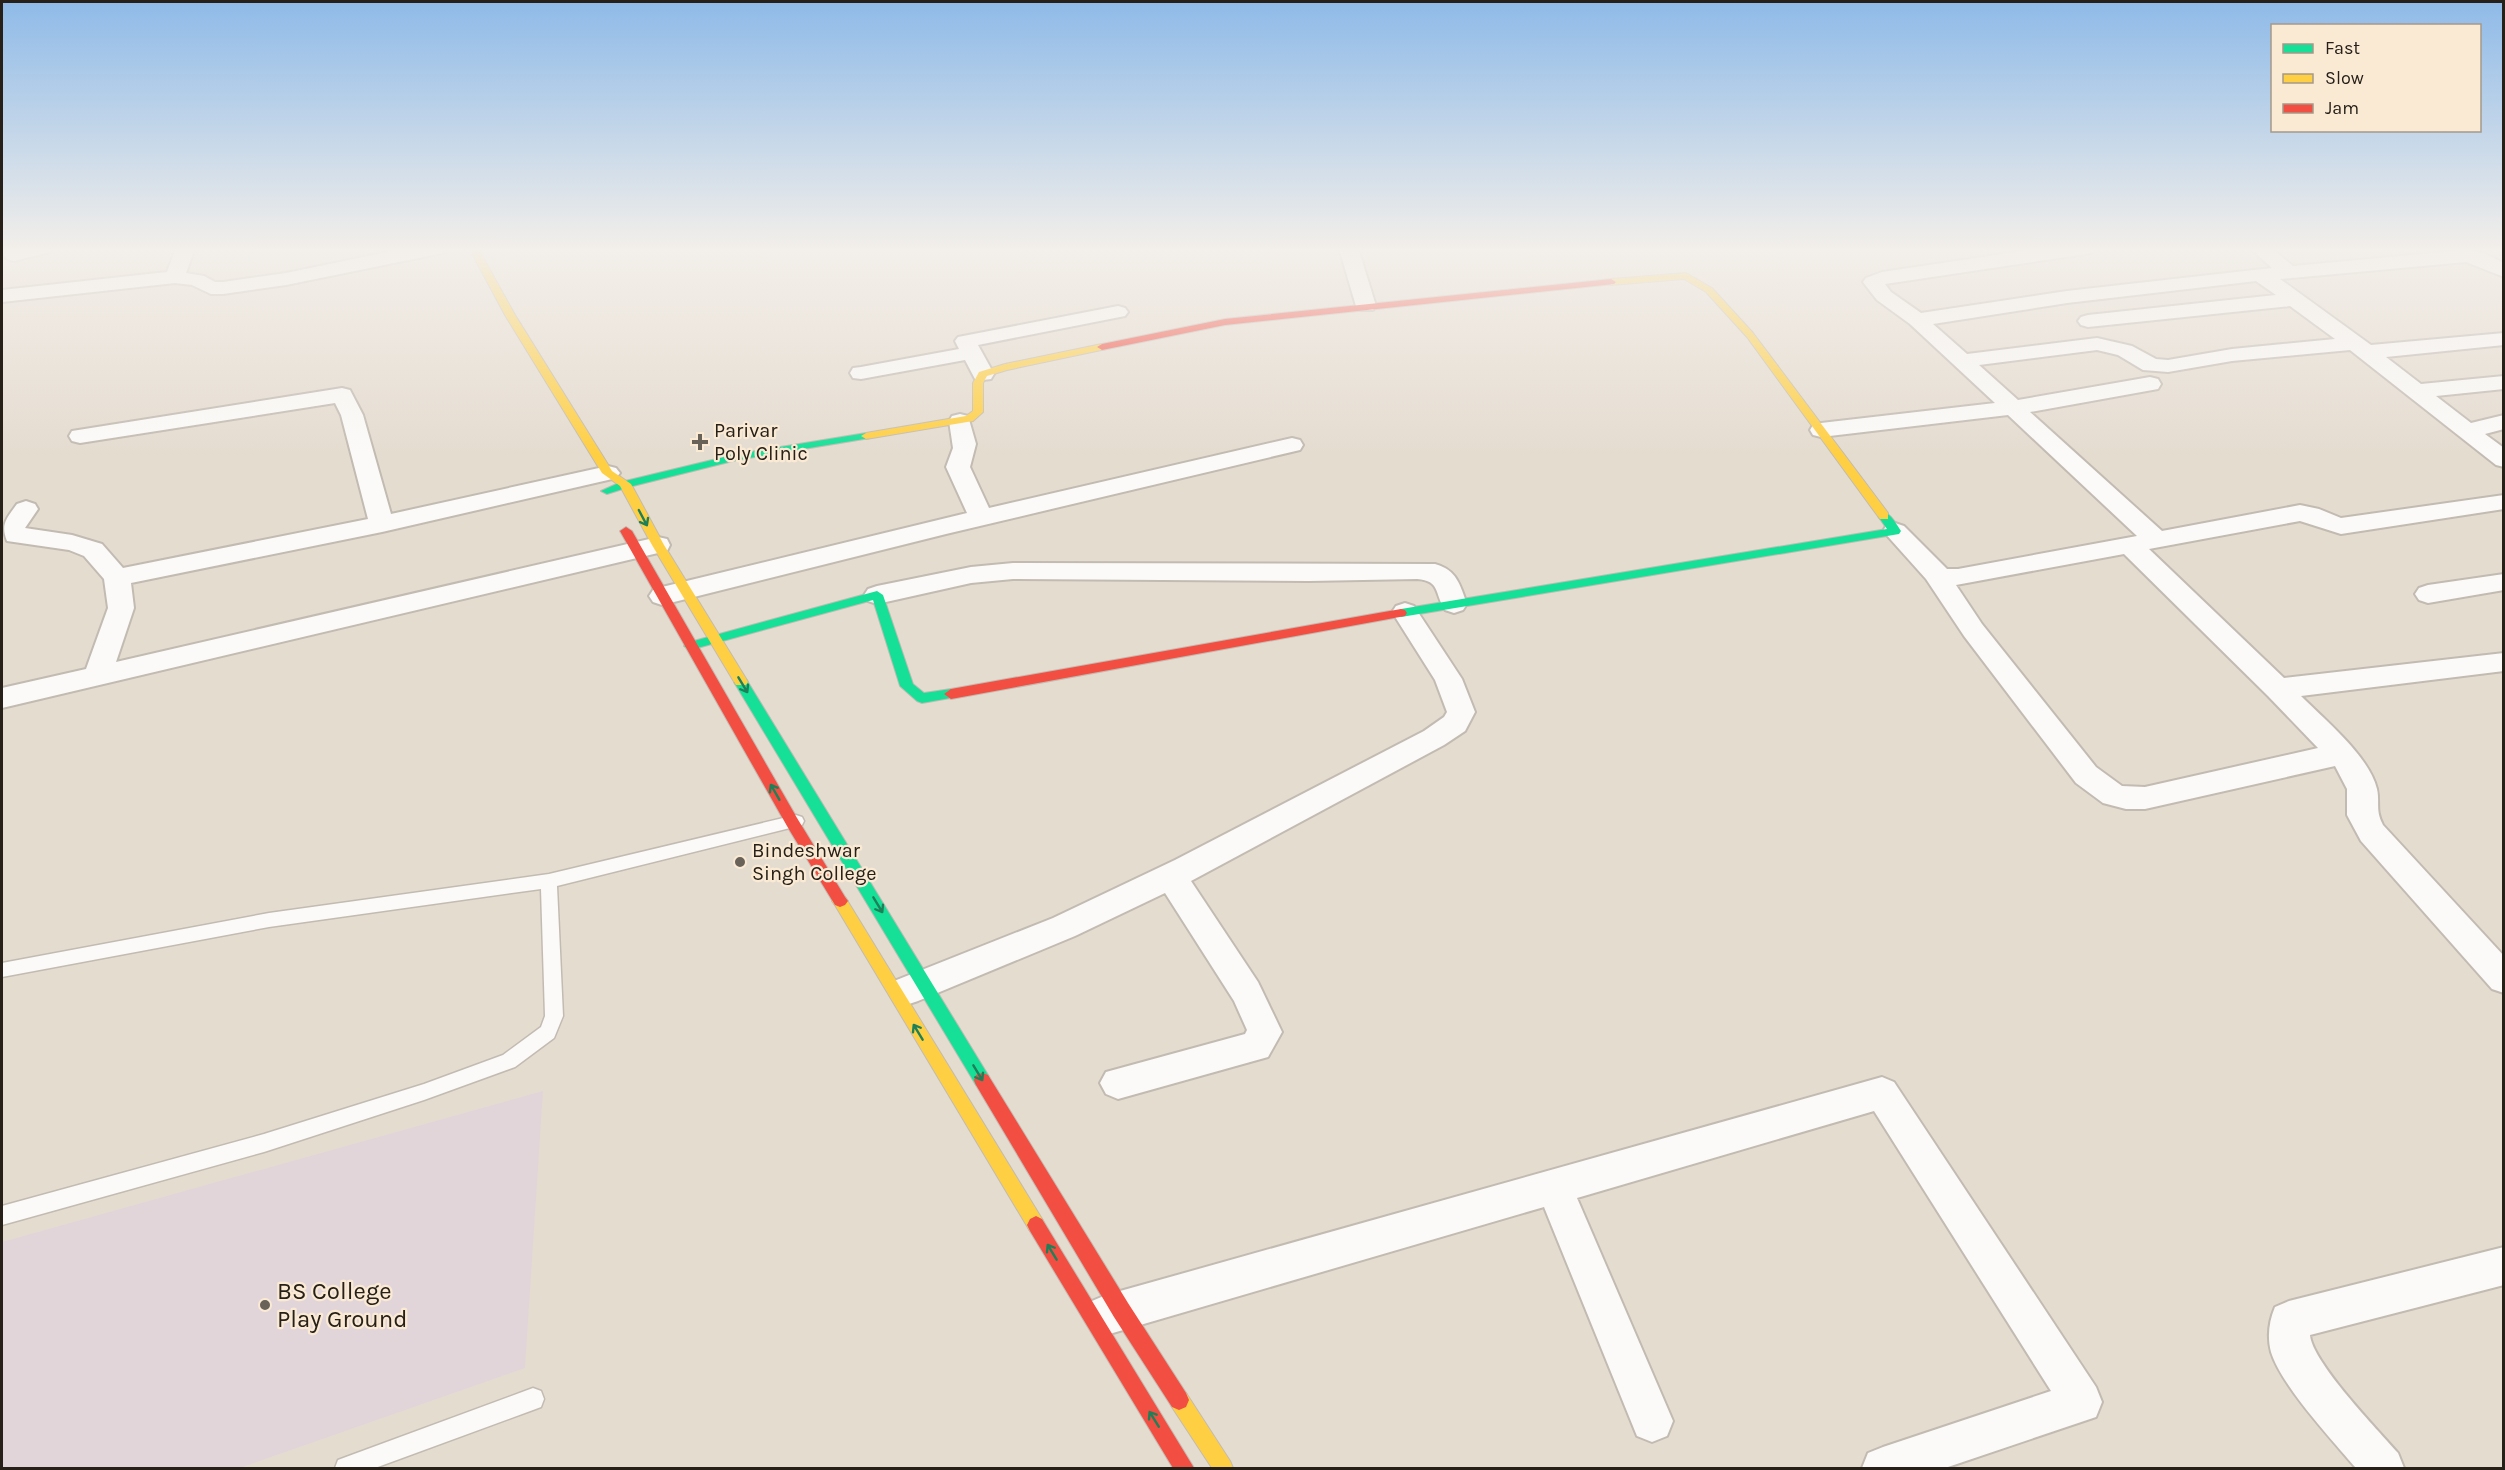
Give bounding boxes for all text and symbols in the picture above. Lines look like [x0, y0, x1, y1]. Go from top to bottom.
legend [2271, 24, 2481, 132]
text: Fast [2325, 37, 2360, 59]
text: Slow [2325, 67, 2364, 89]
text: Jam [2325, 97, 2359, 119]
place label: Parivar Poly Clinic [714, 419, 808, 465]
marker: Parivar Poly Clinic [691, 433, 709, 451]
one-way arrow [637, 509, 649, 526]
one-way arrow [738, 676, 750, 693]
one-way arrow [769, 784, 781, 801]
place label: Bindeshwar Singh College [752, 839, 876, 885]
marker: Bindeshwar Singh College [733, 855, 747, 869]
one-way arrow [872, 896, 884, 913]
one-way arrow [911, 1024, 923, 1041]
one-way arrow [973, 1064, 985, 1081]
one-way arrow [1045, 1244, 1057, 1261]
place label: BS College Play Ground [277, 1277, 408, 1333]
marker: BS College Play Ground [258, 1298, 272, 1312]
one-way arrow [1147, 1411, 1159, 1428]

